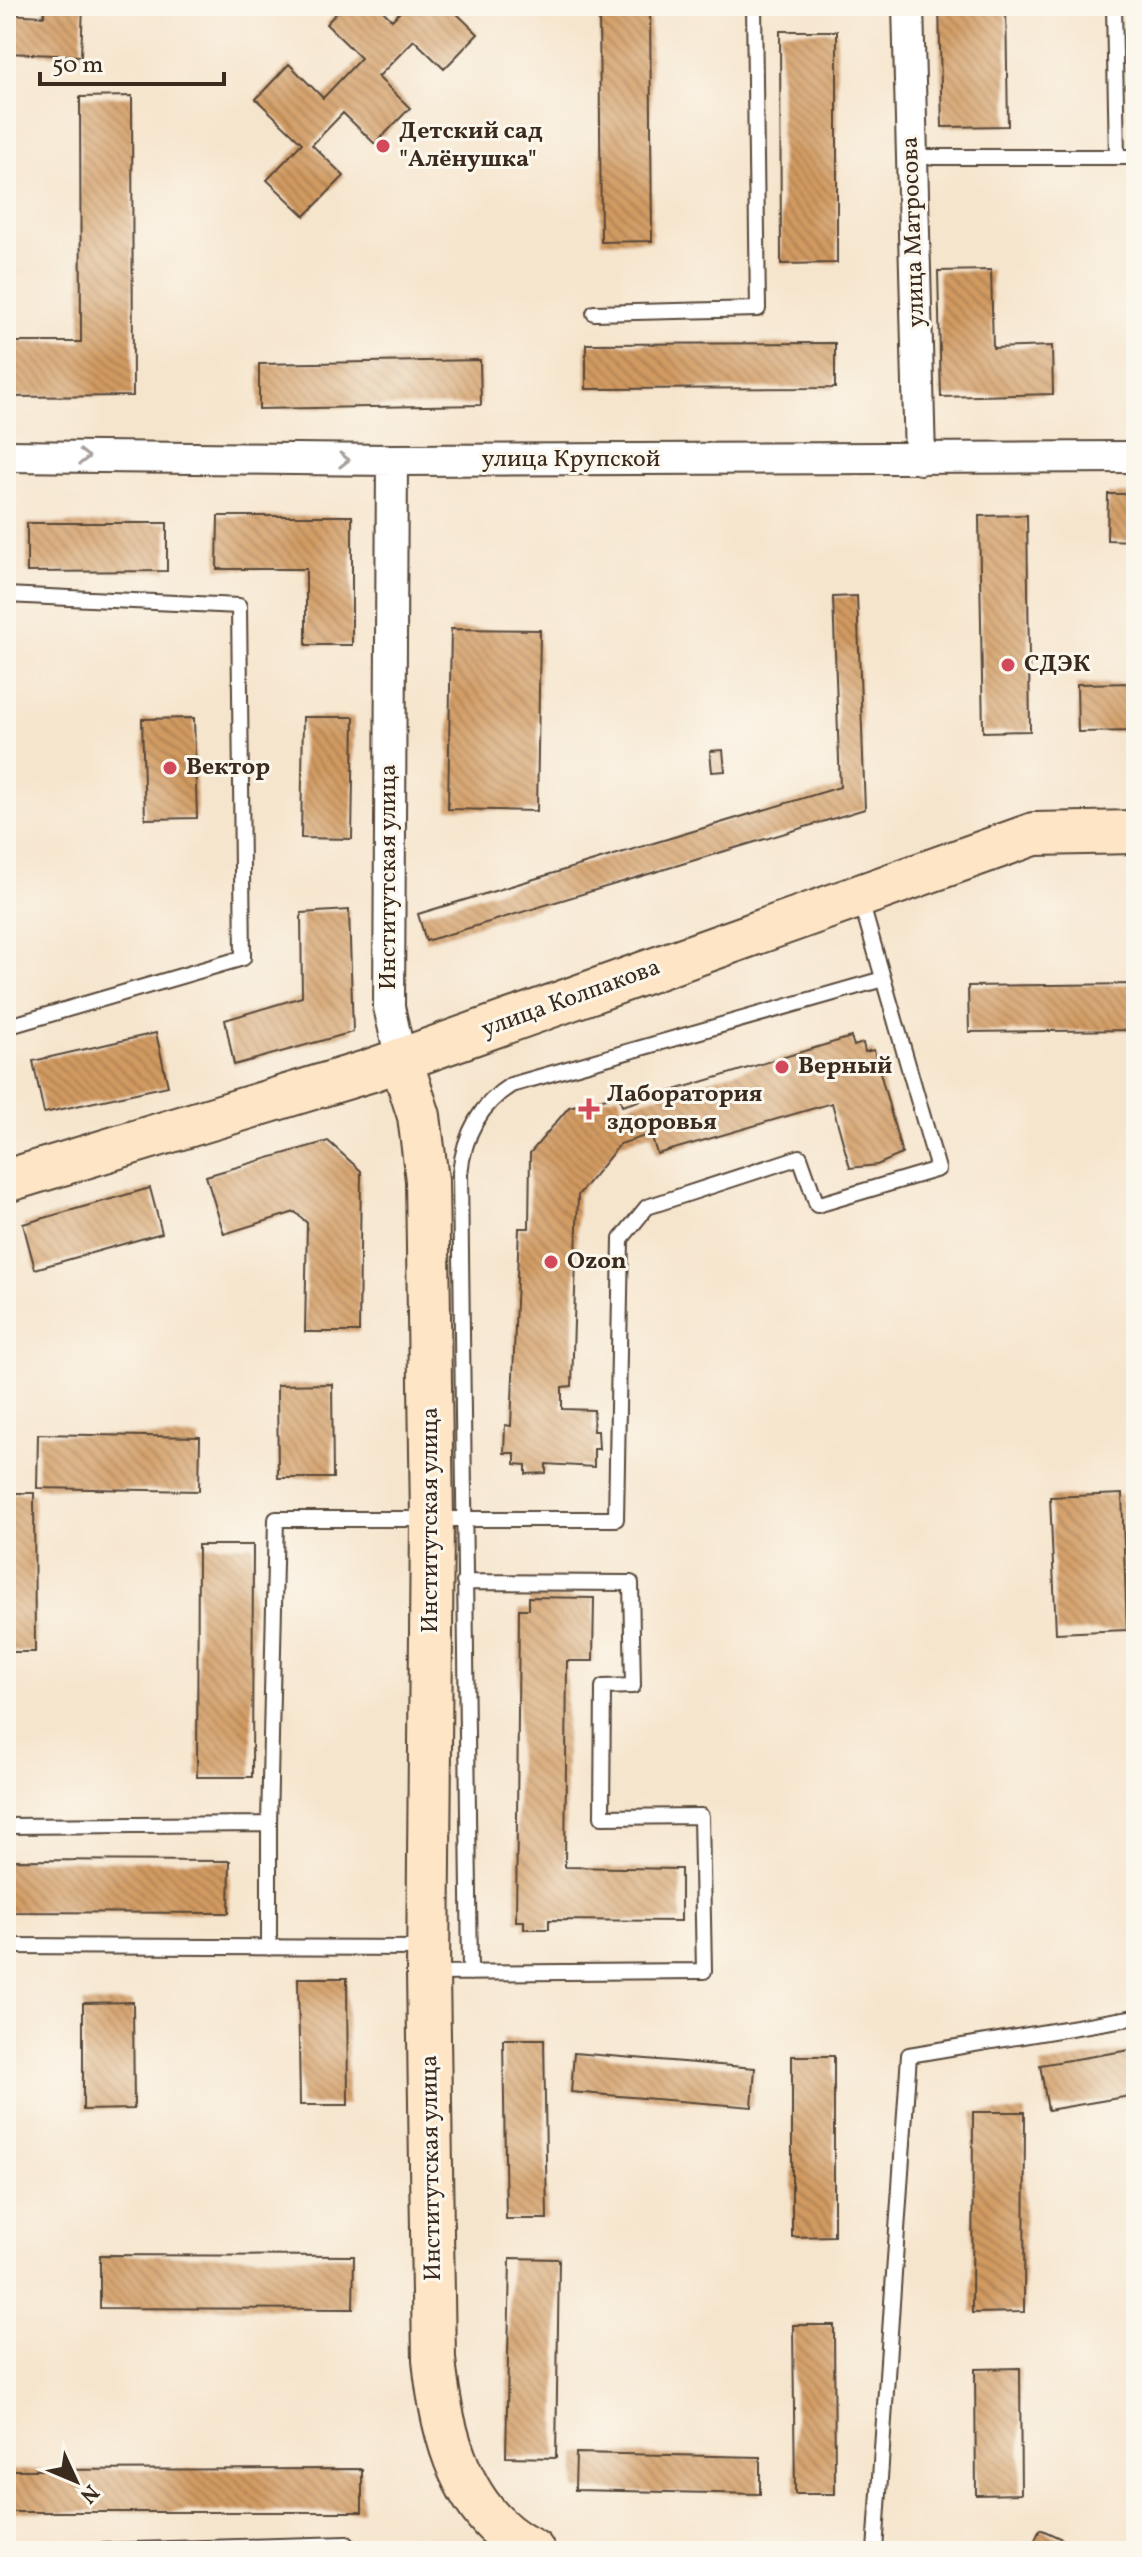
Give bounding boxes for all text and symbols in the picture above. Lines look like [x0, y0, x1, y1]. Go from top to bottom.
scale bar [40, 36, 224, 86]
text: 50 m [52, 49, 104, 83]
place label: Детский сад "Алёнушка" [399, 115, 543, 177]
street label: улица Матросова [894, 136, 934, 328]
marker: Детский сад "Алёнушка" [374, 137, 392, 155]
street label: улица Крупской [482, 443, 660, 477]
one-way arrow [78, 448, 91, 465]
one-way arrow [338, 451, 351, 469]
place label: СДЭК [1024, 648, 1091, 682]
marker: СДЭК [999, 656, 1017, 674]
place label: Вектор [186, 751, 270, 785]
marker: Вектор [161, 759, 179, 777]
street label: Институтская улица [372, 764, 406, 990]
street label: улица Колпакова [477, 951, 665, 1047]
place label: Верный [798, 1050, 892, 1084]
marker: Верный [773, 1058, 791, 1076]
place label: Лаборатория здоровья [607, 1078, 763, 1140]
marker: Лаборатория здоровья [578, 1098, 600, 1120]
place label: Ozon [567, 1245, 627, 1279]
marker: Ozon [542, 1253, 560, 1271]
street label: Институтская улица [414, 1407, 448, 1633]
street label: Институтская улица [413, 2055, 451, 2281]
north arrow [36, 2441, 116, 2521]
text: N [72, 2477, 105, 2510]

